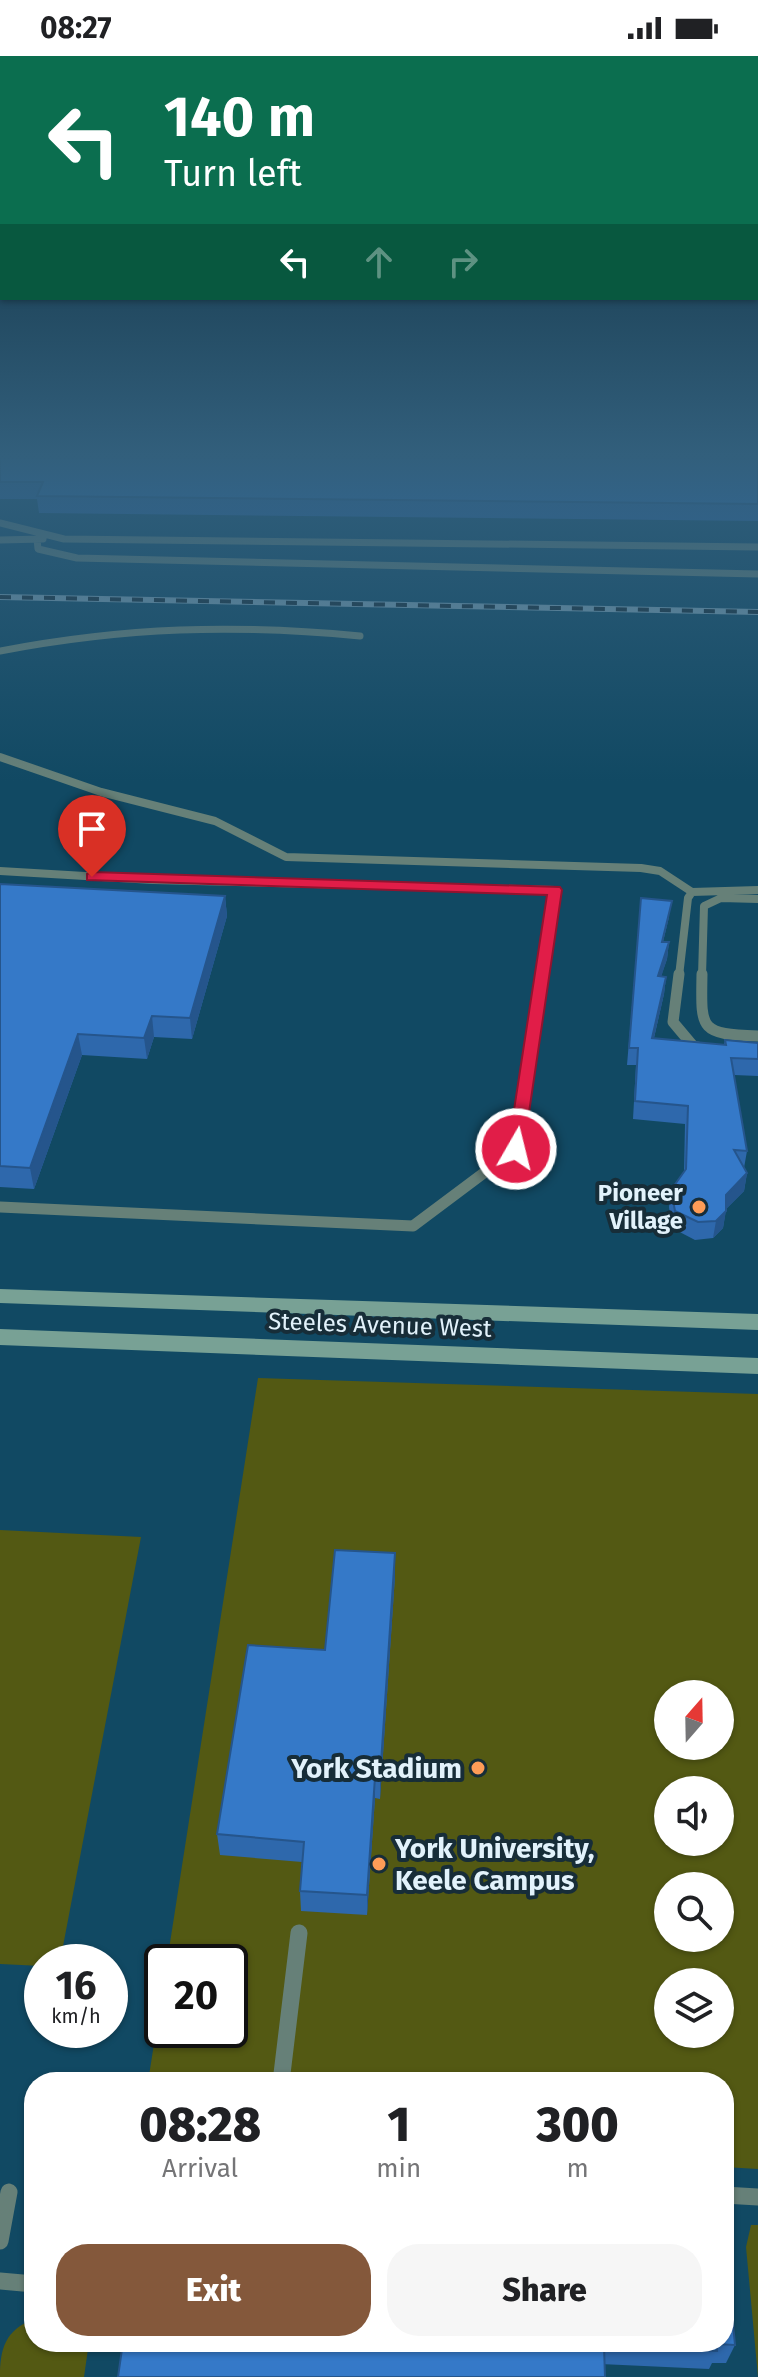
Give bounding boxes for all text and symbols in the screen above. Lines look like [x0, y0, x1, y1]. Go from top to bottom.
text: 08:27 [40, 10, 111, 46]
text: 140 m [164, 84, 315, 151]
icon: left [32, 88, 136, 192]
text: Turn left [164, 152, 302, 196]
icon: left [273, 240, 317, 284]
icon: ahead [357, 240, 401, 284]
icon: right [441, 240, 485, 284]
pin [58, 795, 126, 877]
icon: arrive [70, 807, 114, 851]
position arrow [474, 1107, 558, 1191]
place label: Pioneer Village [598, 1179, 683, 1235]
marker: Pioneer Village [690, 1198, 708, 1216]
street label: Steeles Avenue West [268, 1307, 493, 1343]
north arrow [654, 1680, 734, 1760]
map controls [654, 1680, 734, 2048]
place label: York Stadium [290, 1752, 462, 1785]
marker: York Stadium [469, 1759, 487, 1777]
button: sound [654, 1776, 734, 1856]
place label: York University, Keele Campus [394, 1832, 594, 1897]
marker: York University, Keele Campus [370, 1855, 388, 1873]
button: search [654, 1872, 734, 1952]
speed limit sign: 20 [144, 1944, 248, 2048]
text: 16 [55, 1962, 97, 2010]
button: layers [654, 1968, 734, 2048]
text: km/h [51, 2004, 101, 2028]
text: 08:28 [139, 2096, 261, 2154]
text: 1 [387, 2096, 410, 2154]
text: 300 [536, 2096, 619, 2154]
text: Arrival [162, 2153, 238, 2184]
text: min [376, 2153, 421, 2184]
text: m [566, 2153, 589, 2184]
button: Exit [56, 2244, 371, 2336]
button: Share [387, 2244, 702, 2336]

